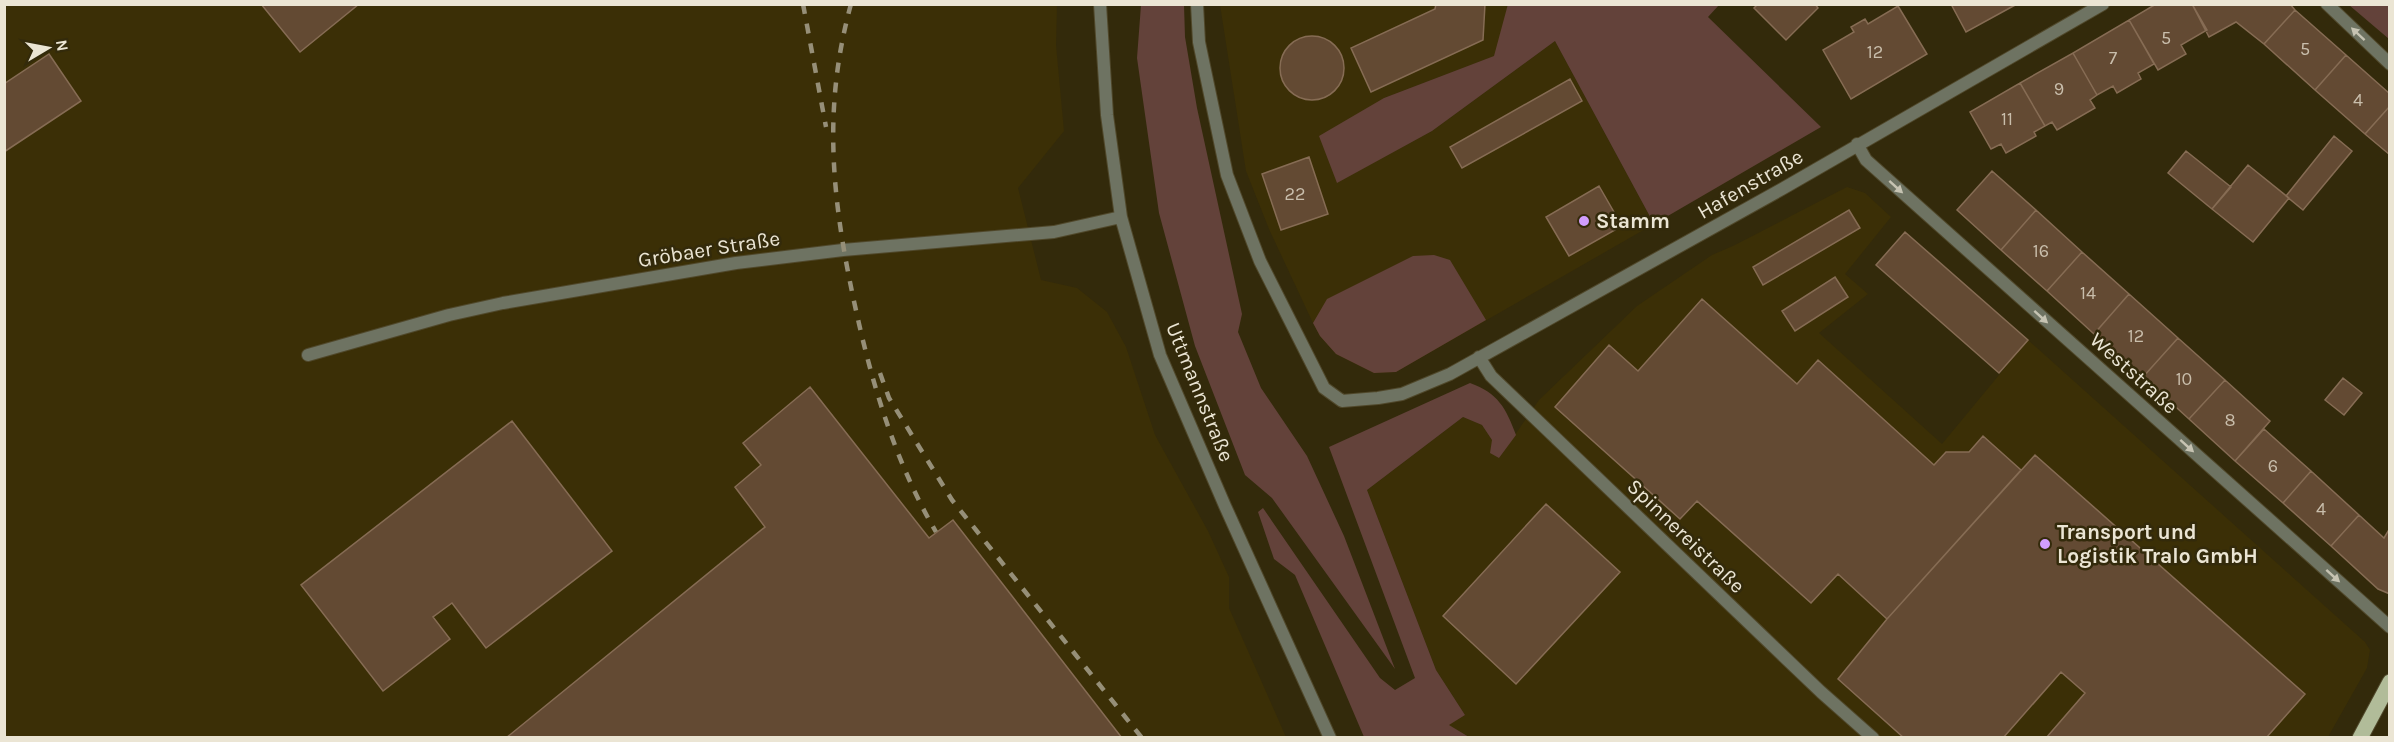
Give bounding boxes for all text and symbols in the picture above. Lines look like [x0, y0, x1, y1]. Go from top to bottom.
north arrow [18, 18, 78, 78]
house number: 5 [2161, 27, 2171, 49]
one-way arrow [2351, 28, 2366, 41]
text: N [52, 38, 73, 53]
house number: 5 [2300, 38, 2310, 60]
house number: 12 [1867, 41, 1883, 63]
house number: 7 [2109, 47, 2118, 69]
house number: 9 [2054, 78, 2064, 100]
house number: 4 [2353, 89, 2363, 111]
house number: 11 [2001, 108, 2013, 130]
street label: Hafenstraße [1693, 144, 1807, 224]
one-way arrow [1888, 180, 1903, 193]
house number: 22 [1285, 183, 1305, 205]
place label: Stamm [1596, 209, 1670, 233]
marker: Stamm [1577, 214, 1591, 228]
street label: Gröbaer Straße [636, 226, 782, 272]
house number: 16 [2033, 240, 2049, 262]
house number: 14 [2080, 282, 2096, 304]
one-way arrow [2034, 310, 2049, 324]
street label: Uttmannstraße [1161, 319, 1239, 465]
house number: 12 [2128, 325, 2144, 347]
street label: Weststraße [2085, 327, 2183, 419]
house number: 10 [2176, 368, 2192, 390]
house number: 8 [2224, 409, 2236, 431]
one-way arrow [2179, 439, 2194, 452]
house number: 6 [2268, 455, 2278, 477]
street label: Spinnereistraße [1622, 474, 1750, 598]
house number: 4 [2316, 498, 2326, 520]
place label: Transport und Logistik Tralo GmbH [2057, 520, 2258, 568]
marker: Transport und Logistik Tralo GmbH [2038, 537, 2052, 551]
one-way arrow [2325, 569, 2340, 583]

